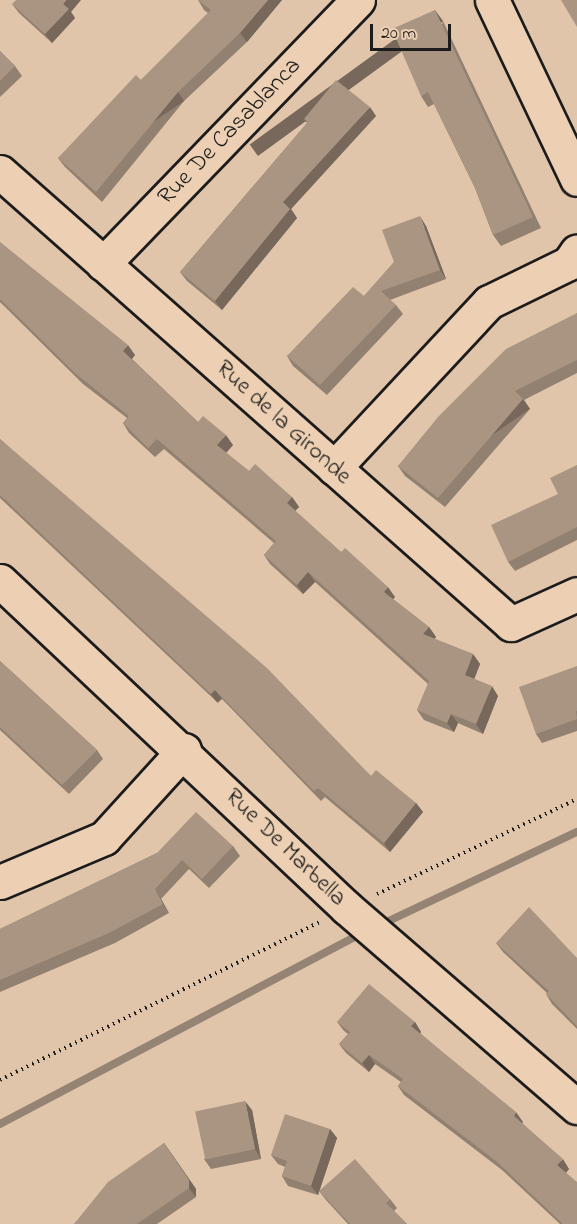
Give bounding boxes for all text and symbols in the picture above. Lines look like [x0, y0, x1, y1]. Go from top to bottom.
scale bar [373, 12, 454, 50]
text: 20 m [381, 21, 416, 47]
street label: Rue De Casablanca [152, 52, 308, 212]
street label: Rue de la Gironde [209, 355, 357, 491]
street label: Rue De Marbella [218, 783, 352, 913]

